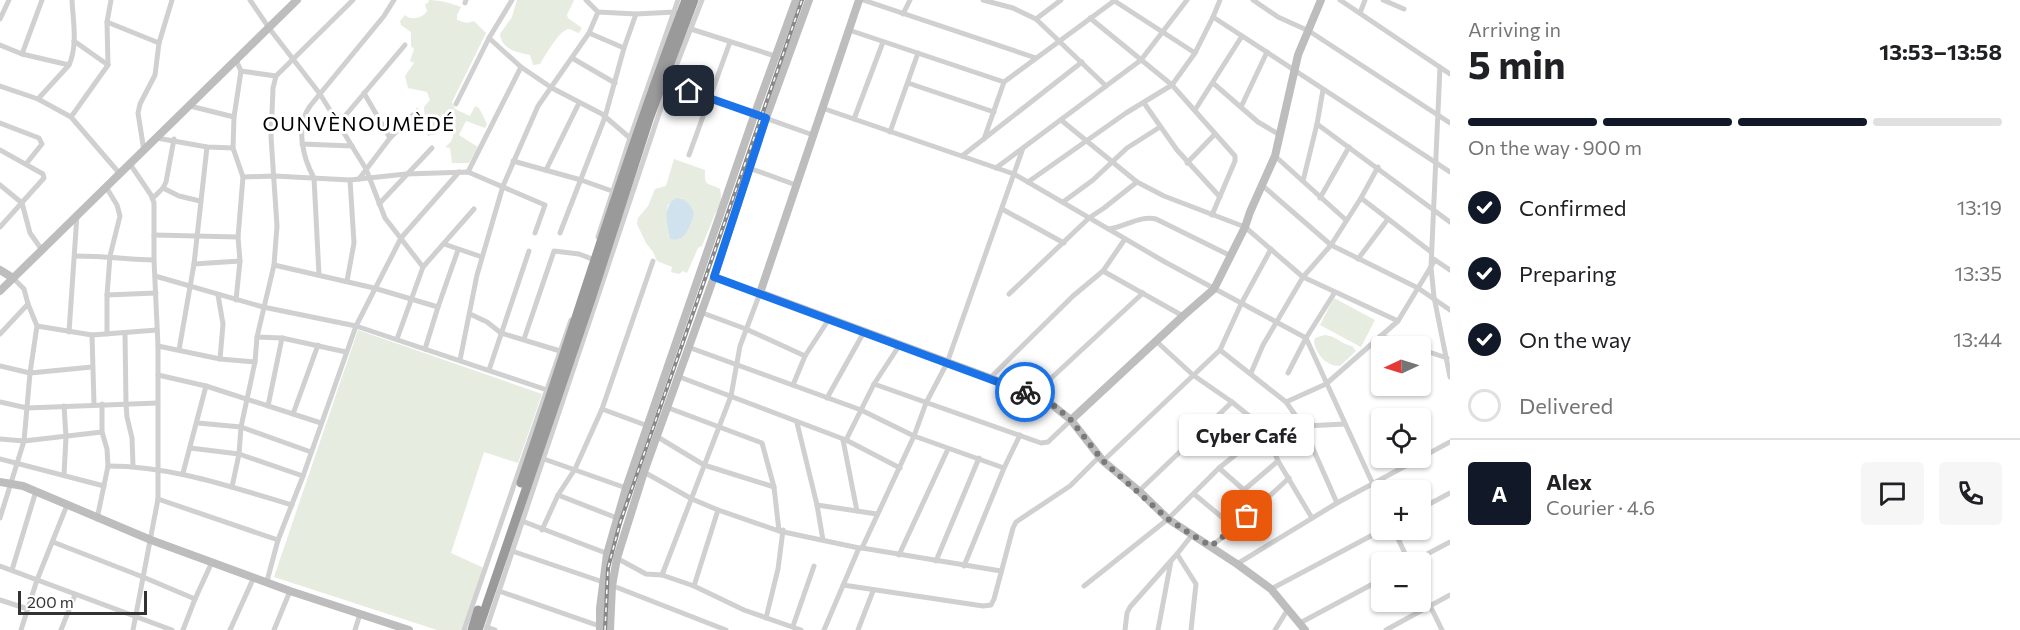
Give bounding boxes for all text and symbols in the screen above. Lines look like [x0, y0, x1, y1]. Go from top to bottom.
text: Arriving in [1468, 17, 1561, 41]
text: 13:53–13:58 [1879, 38, 2002, 65]
text: 5 min [1468, 39, 1566, 87]
pin [663, 65, 714, 116]
icon: home [672, 74, 705, 107]
district label: OUNVÈNOUMÈDÉ [262, 111, 456, 135]
text: On the way · 900 m [1468, 135, 1642, 159]
icon: check [1468, 191, 1501, 224]
text: Confirmed [1519, 194, 1626, 221]
text: 13:19 [1957, 195, 2002, 219]
icon: check [1468, 257, 1501, 290]
text: Preparing [1519, 260, 1616, 287]
text: 13:35 [1954, 261, 2002, 285]
icon: check [1468, 323, 1501, 356]
text: On the way [1519, 326, 1631, 353]
text: 13:44 [1953, 327, 2002, 351]
north arrow [1371, 336, 1431, 396]
map controls [1371, 336, 1431, 612]
courier [995, 362, 1055, 422]
icon: bike [1009, 376, 1042, 409]
text: Delivered [1519, 392, 1613, 419]
button: locate [1371, 408, 1431, 468]
callout: Cyber Café [1180, 414, 1314, 456]
text: Cyber Café [1196, 423, 1297, 447]
button: chat [1861, 462, 1924, 525]
button: phone [1939, 462, 2002, 525]
text: Alex [1546, 468, 1592, 495]
button: + [1371, 480, 1431, 540]
text: A [1492, 480, 1507, 507]
pin [1221, 490, 1272, 541]
text: Courier · 4.6 [1546, 495, 1655, 519]
icon: bag [1230, 499, 1263, 532]
button: − [1371, 552, 1431, 612]
scale bar [18, 588, 147, 616]
text: 200 m [27, 592, 74, 611]

